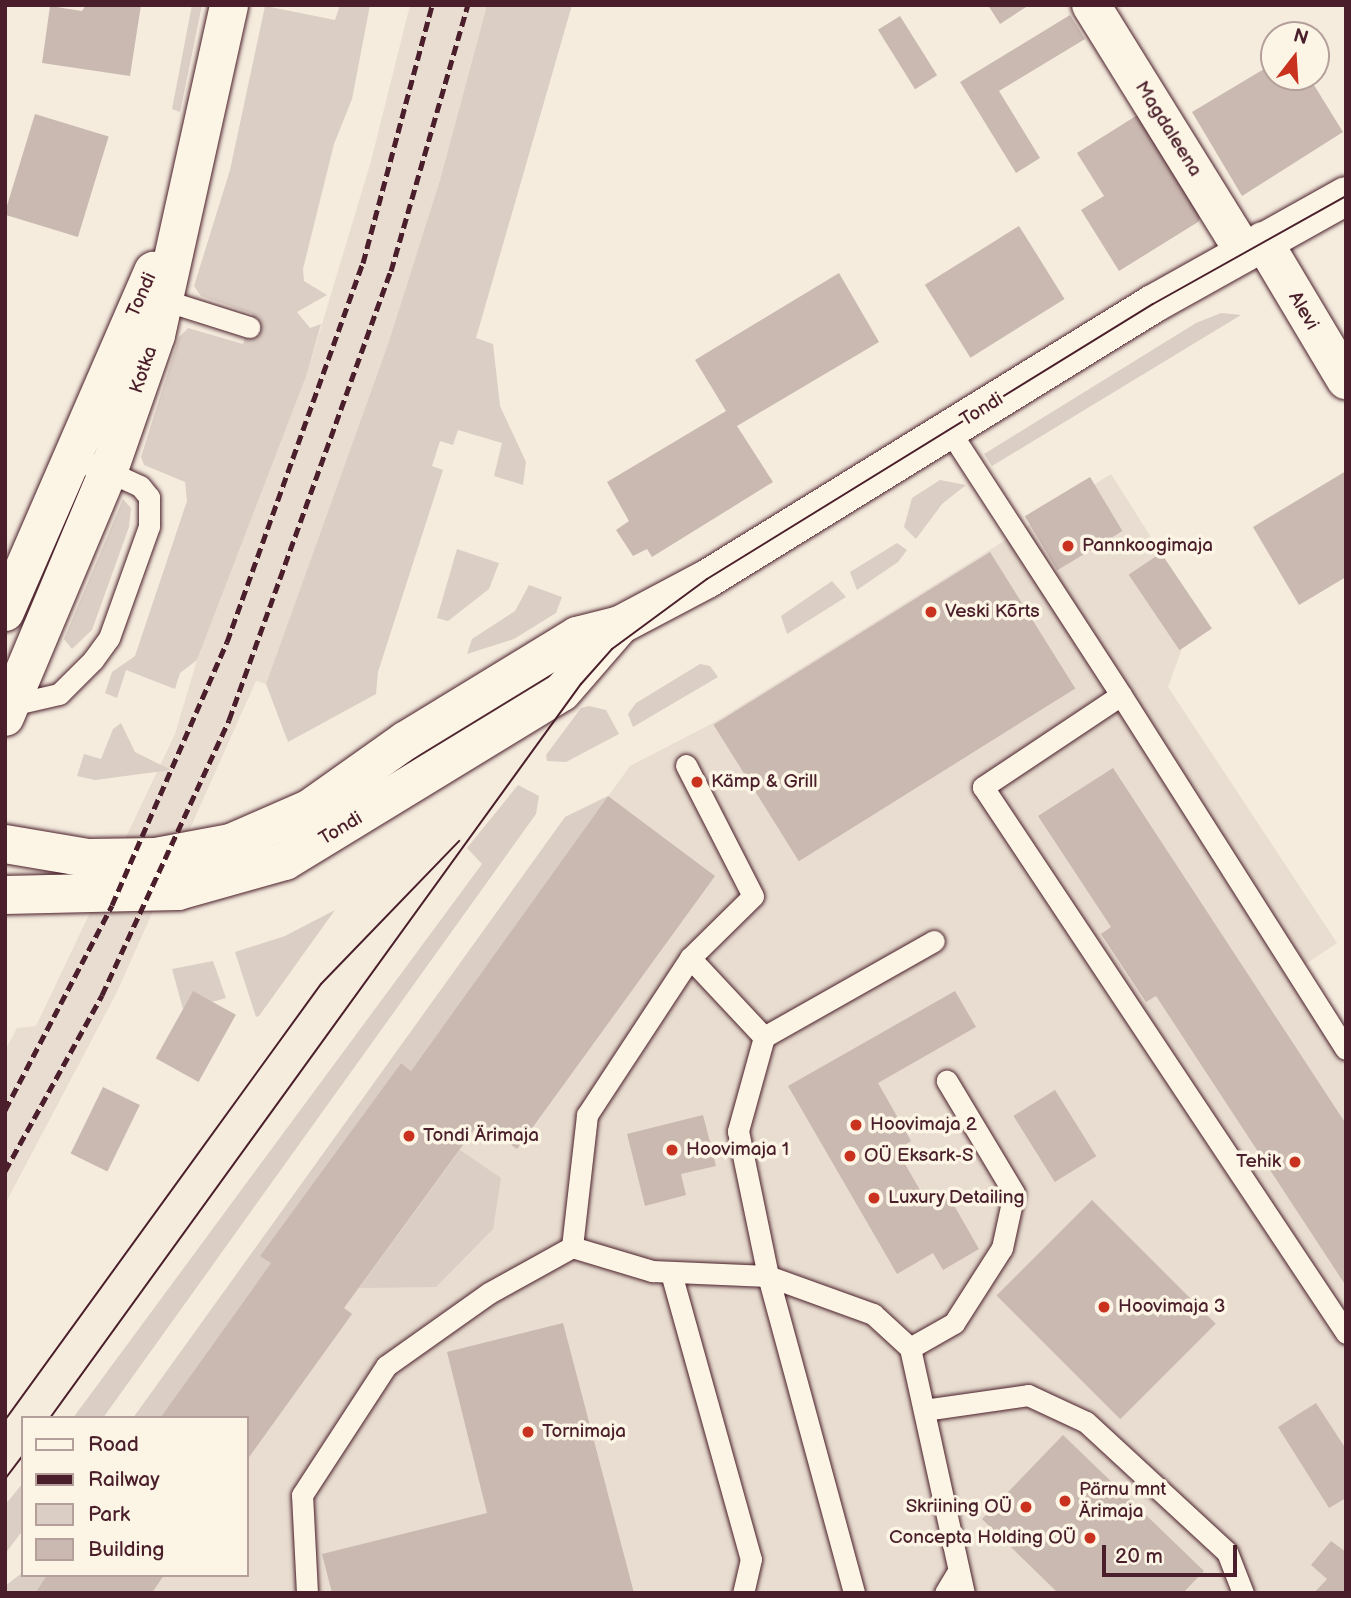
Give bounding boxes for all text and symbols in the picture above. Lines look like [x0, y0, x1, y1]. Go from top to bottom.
north arrow [1260, 21, 1330, 91]
text: N [1291, 24, 1311, 50]
street label: Magdaleena [1130, 77, 1206, 181]
street label: Tondi [122, 269, 162, 321]
street label: Alevi [1283, 288, 1323, 334]
street label: Kotka [125, 344, 163, 396]
street label: Tondi [956, 388, 1008, 432]
place label: Pannkoogimaja [1082, 535, 1213, 557]
marker: Pannkoogimaja [1060, 538, 1076, 554]
place label: Veski Kõrts [945, 601, 1040, 623]
marker: Veski Kõrts [923, 604, 939, 620]
place label: Kämp & Grill [711, 771, 817, 793]
marker: Kämp & Grill [689, 774, 705, 790]
street label: Tondi [315, 807, 367, 851]
place label: Hoovimaja 2 [870, 1114, 977, 1136]
marker: Hoovimaja 2 [848, 1117, 864, 1133]
place label: Tondi Ärimaja [423, 1125, 539, 1147]
marker: Tondi Ärimaja [401, 1128, 417, 1144]
place label: Hoovimaja 1 [686, 1139, 789, 1161]
marker: Hoovimaja 1 [664, 1142, 680, 1158]
place label: OÜ Eksark-S [864, 1145, 974, 1167]
marker: OÜ Eksark-S [842, 1148, 858, 1164]
place label: Tehik [1236, 1151, 1281, 1173]
marker: Tehik [1287, 1154, 1303, 1170]
place label: Luxury Detailing [888, 1187, 1026, 1209]
marker: Luxury Detailing [866, 1190, 882, 1206]
place label: Hoovimaja 3 [1118, 1296, 1225, 1318]
marker: Hoovimaja 3 [1096, 1299, 1112, 1315]
legend [21, 1416, 248, 1577]
place label: Tornimaja [542, 1421, 626, 1443]
marker: Tornimaja [520, 1424, 536, 1440]
text: Road [88, 1432, 139, 1457]
text: Railway [88, 1467, 160, 1492]
place label: Pärnu mnt Ärimaja [1079, 1479, 1166, 1523]
marker: Pärnu mnt Ärimaja [1057, 1493, 1073, 1509]
place label: Skriining OÜ [906, 1496, 1012, 1518]
marker: Skriining OÜ [1018, 1499, 1034, 1515]
text: Park [88, 1502, 130, 1527]
place label: Concepta Holding OÜ [889, 1527, 1076, 1549]
marker: Concepta Holding OÜ [1082, 1530, 1098, 1546]
scale bar [1106, 1532, 1241, 1576]
text: Building [88, 1537, 164, 1562]
text: 20 m [1115, 1544, 1163, 1569]

